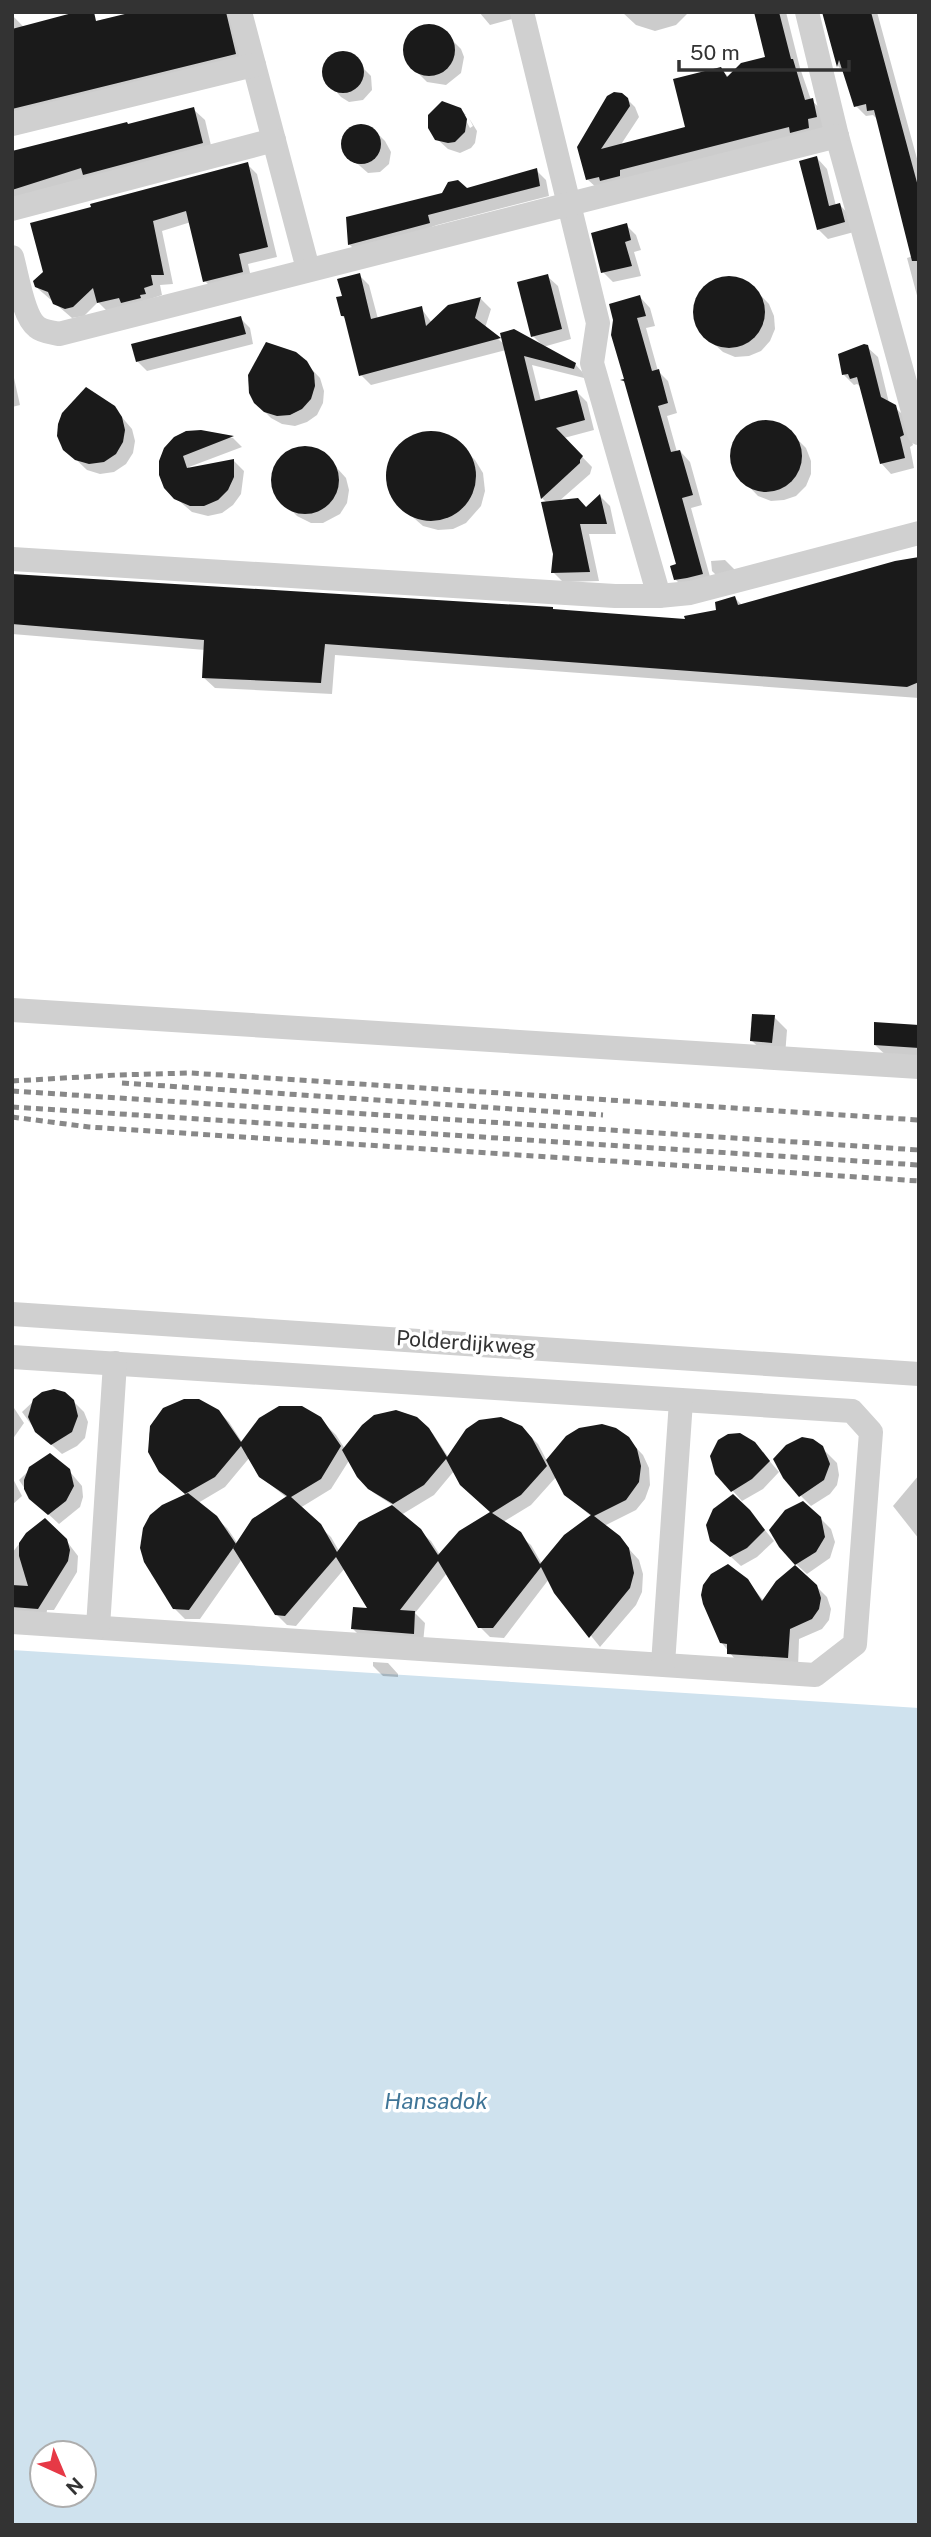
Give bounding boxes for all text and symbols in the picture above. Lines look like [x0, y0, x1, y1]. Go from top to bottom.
scale bar [679, 28, 849, 72]
text: 50 m [690, 40, 740, 65]
street label: Polderdijkweg [395, 1325, 537, 1360]
water label: Hansadok [384, 2087, 488, 2114]
north arrow [28, 2439, 98, 2509]
text: N [62, 2473, 88, 2499]

